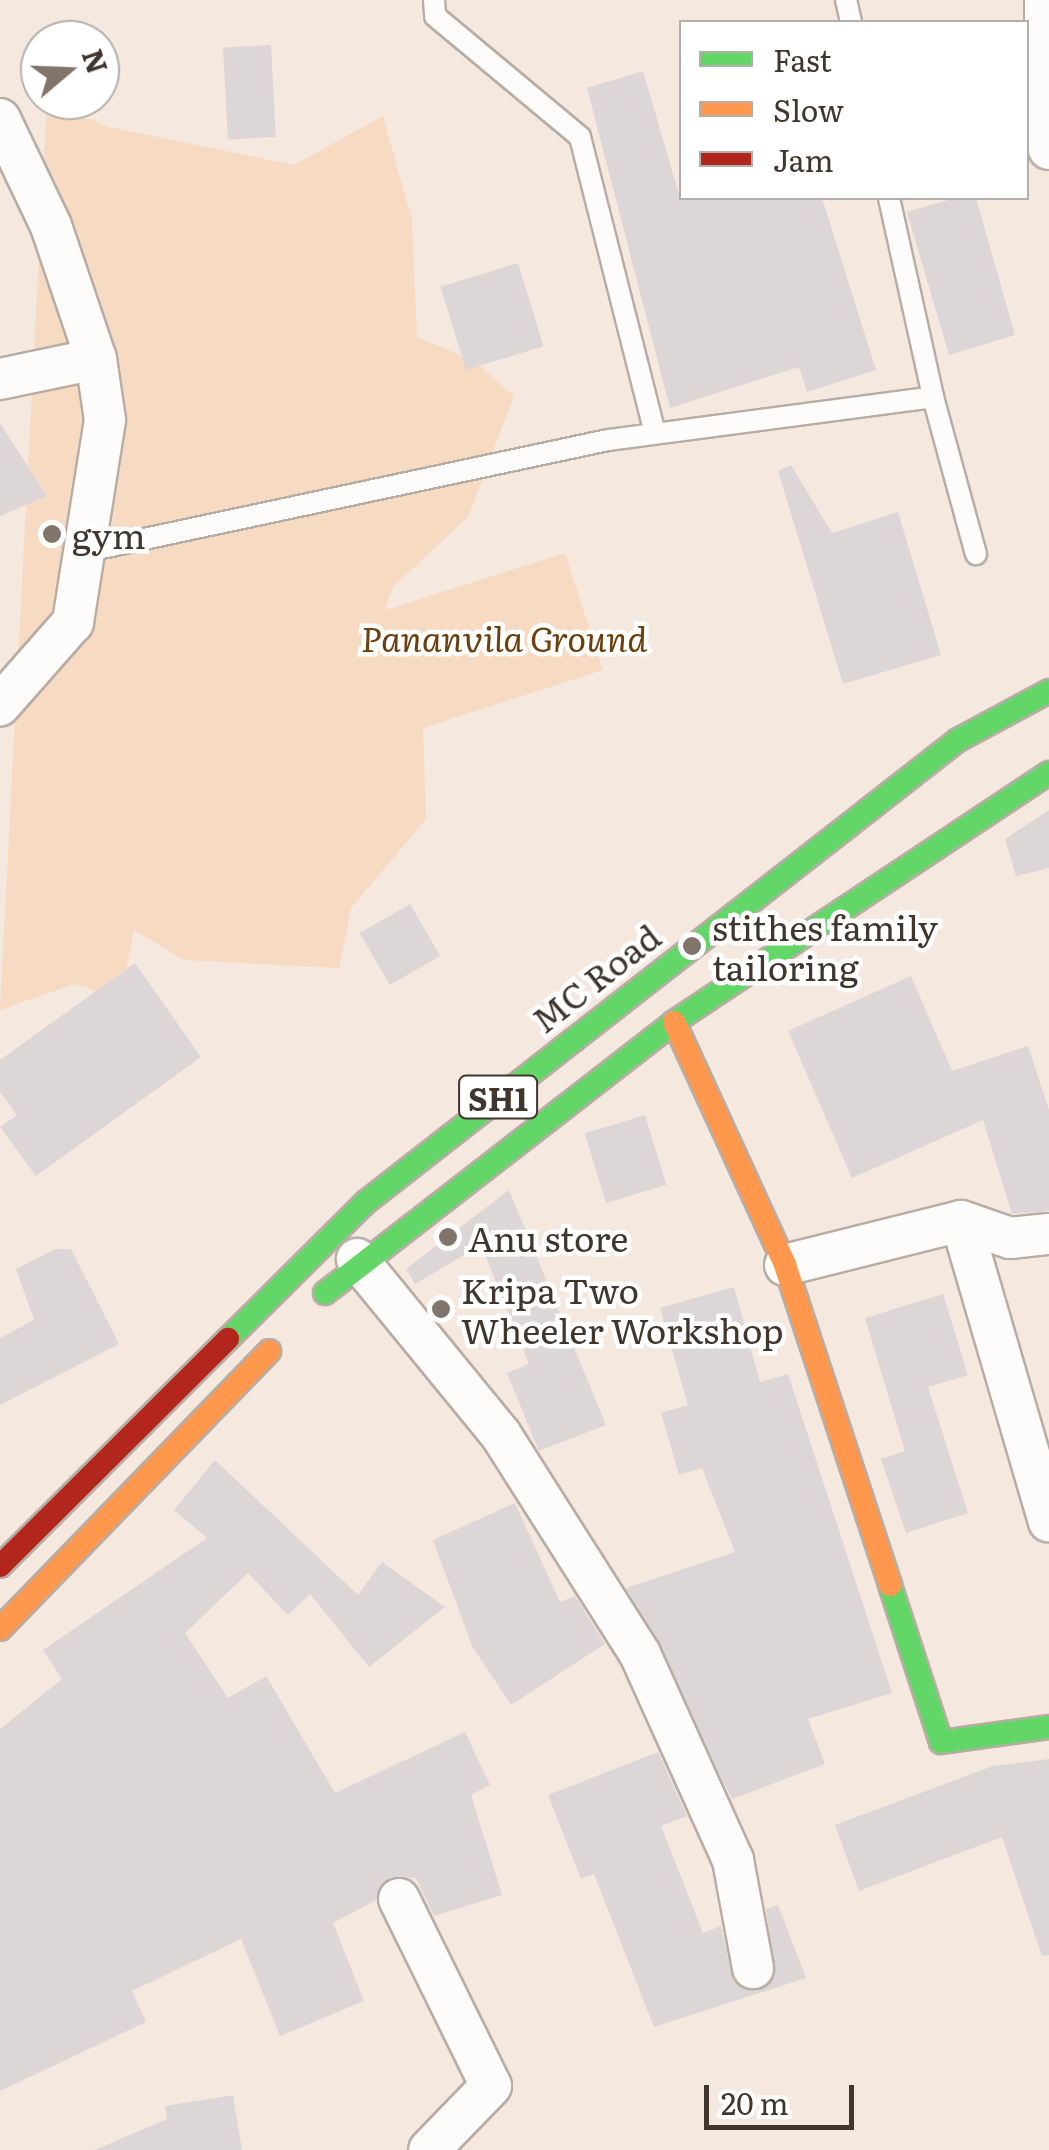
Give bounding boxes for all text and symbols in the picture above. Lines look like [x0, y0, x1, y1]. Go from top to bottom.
north arrow [20, 20, 120, 120]
legend [679, 20, 1029, 200]
text: Fast [773, 37, 832, 81]
text: N [73, 43, 120, 79]
text: Slow [773, 87, 844, 131]
text: Jam [773, 137, 833, 181]
place label: gym [72, 513, 146, 555]
marker: gym [41, 523, 63, 545]
park label: Pananvila Ground [361, 616, 647, 658]
place label: stithes family tailoring [712, 905, 938, 987]
street label: MC Road [523, 914, 667, 1040]
marker: stithes family tailoring [681, 935, 703, 957]
road number: SH1 [458, 1070, 538, 1124]
place label: Anu store [468, 1216, 628, 1258]
marker: Anu store [437, 1226, 459, 1248]
place label: Kripa Two Wheeler Workshop [461, 1268, 784, 1350]
marker: Kripa Two Wheeler Workshop [430, 1298, 452, 1320]
scale bar [709, 2065, 859, 2127]
text: 20 m [721, 2080, 789, 2124]

